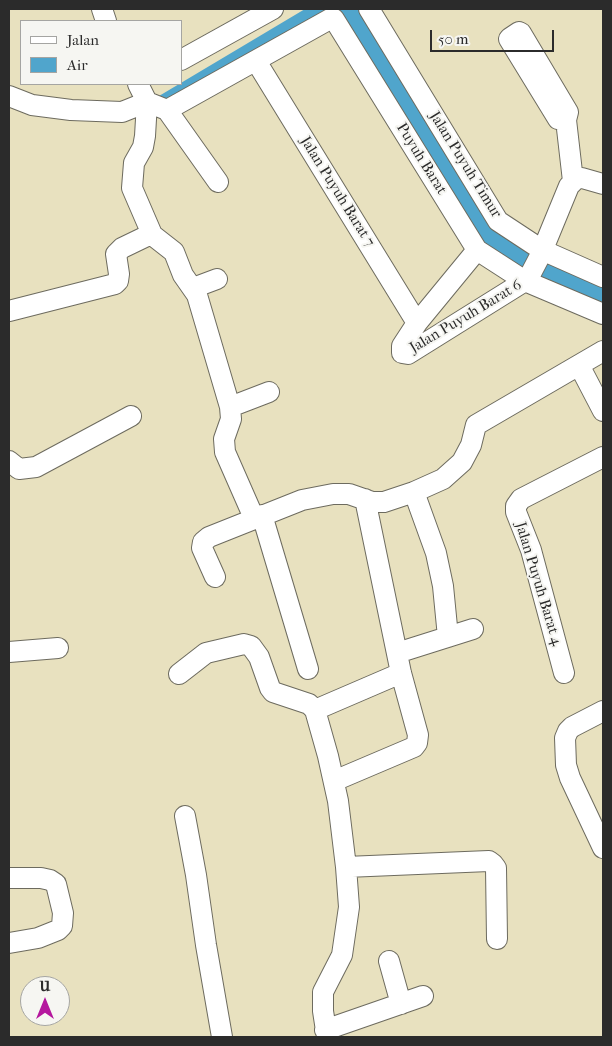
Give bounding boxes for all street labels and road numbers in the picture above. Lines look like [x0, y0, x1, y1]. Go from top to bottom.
street label: Jalan Puyuh Timur [425, 108, 505, 222]
street label: Puyuh Barat [392, 120, 450, 198]
street label: Jalan Puyuh Barat 7 [296, 134, 378, 250]
street label: Jalan Puyuh Barat 6 [407, 276, 525, 358]
street label: Jalan Puyuh Barat 4 [511, 520, 565, 648]

